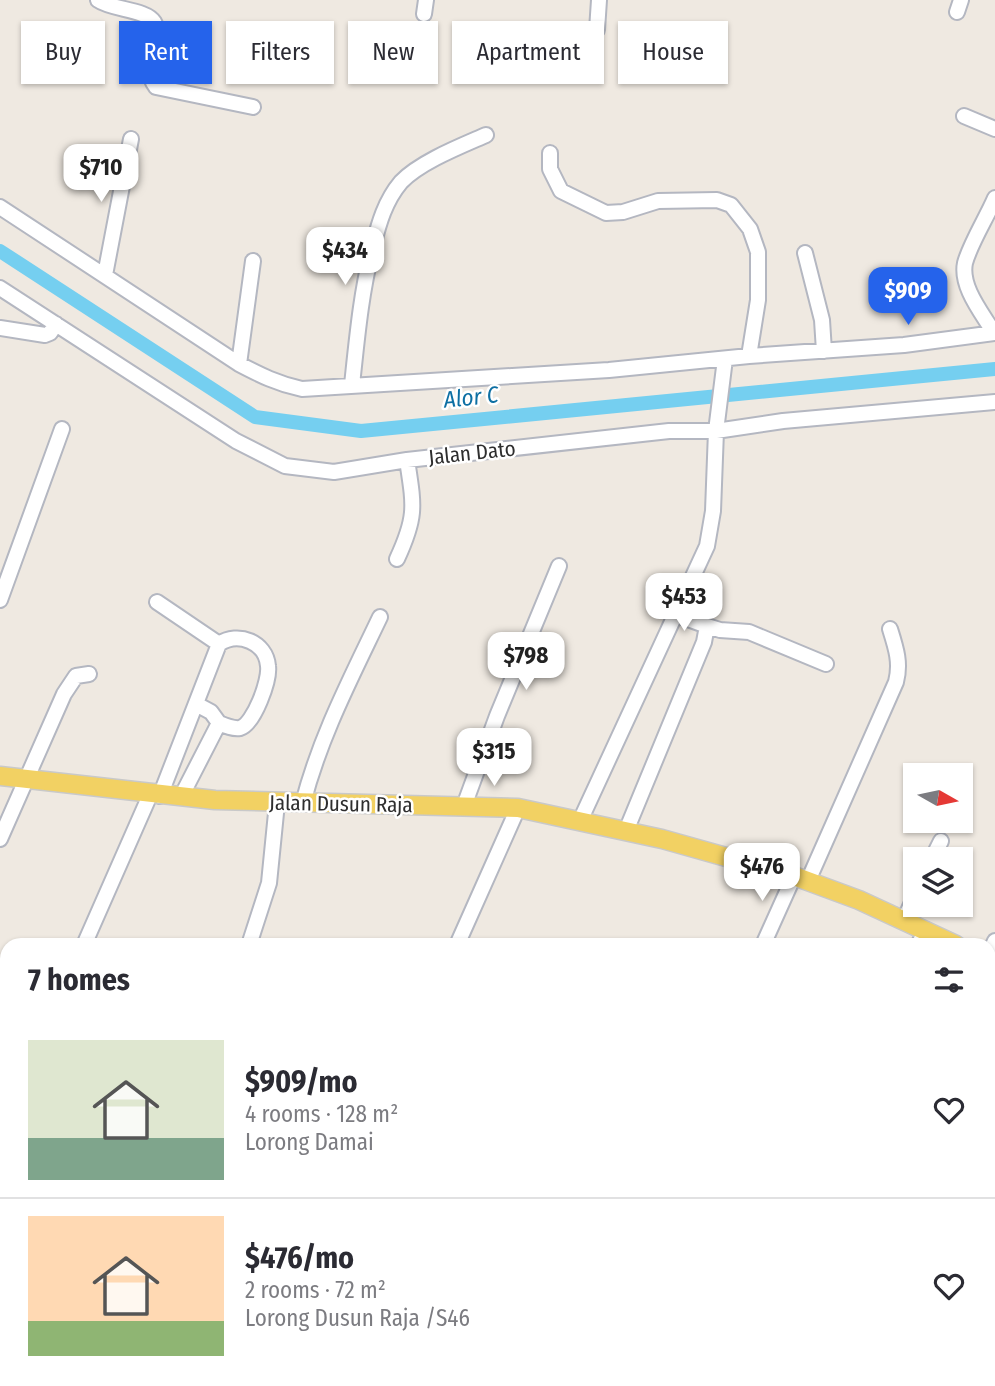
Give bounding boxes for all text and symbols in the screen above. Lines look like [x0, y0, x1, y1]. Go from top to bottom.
chip: Buy [21, 21, 105, 84]
chip: Rent [119, 21, 212, 84]
chip: Filters [226, 21, 334, 84]
chip: New [348, 21, 438, 84]
chip: Apartment [452, 21, 604, 84]
chip: House [618, 21, 728, 84]
pin: $710 [60, 144, 142, 204]
text: $710 [79, 153, 123, 181]
pin: $434 [304, 228, 386, 287]
text: $434 [322, 236, 368, 264]
pin: $909 [867, 268, 949, 327]
text: $909 [884, 276, 932, 304]
water label: Alor C [441, 380, 501, 414]
street label: Jalan Dato [427, 436, 517, 470]
pin: $453 [643, 574, 725, 633]
text: $453 [661, 582, 707, 610]
pin: $798 [485, 632, 567, 692]
text: $798 [504, 641, 548, 669]
pin: $315 [453, 728, 535, 788]
text: $315 [473, 737, 515, 765]
north arrow [903, 763, 973, 833]
map controls [903, 763, 973, 917]
street label: Jalan Dusun Raja [269, 790, 413, 818]
pin: $476 [721, 844, 803, 903]
button: layers [903, 847, 973, 917]
text: $476 [740, 852, 784, 880]
icon: filters [930, 961, 968, 999]
text: 7 homes [28, 962, 130, 998]
text: $909/mo [245, 1064, 357, 1100]
icon: home [84, 1068, 168, 1152]
icon: heart [930, 1091, 968, 1129]
text: 4 rooms · 128 m² [245, 1100, 398, 1128]
text: Lorong Damai [245, 1128, 374, 1156]
text: $476/mo [245, 1240, 354, 1276]
icon: home [84, 1244, 168, 1328]
icon: heart [930, 1267, 968, 1305]
text: 2 rooms · 72 m² [245, 1276, 386, 1304]
text: Lorong Dusun Raja /S46 [245, 1304, 470, 1332]

